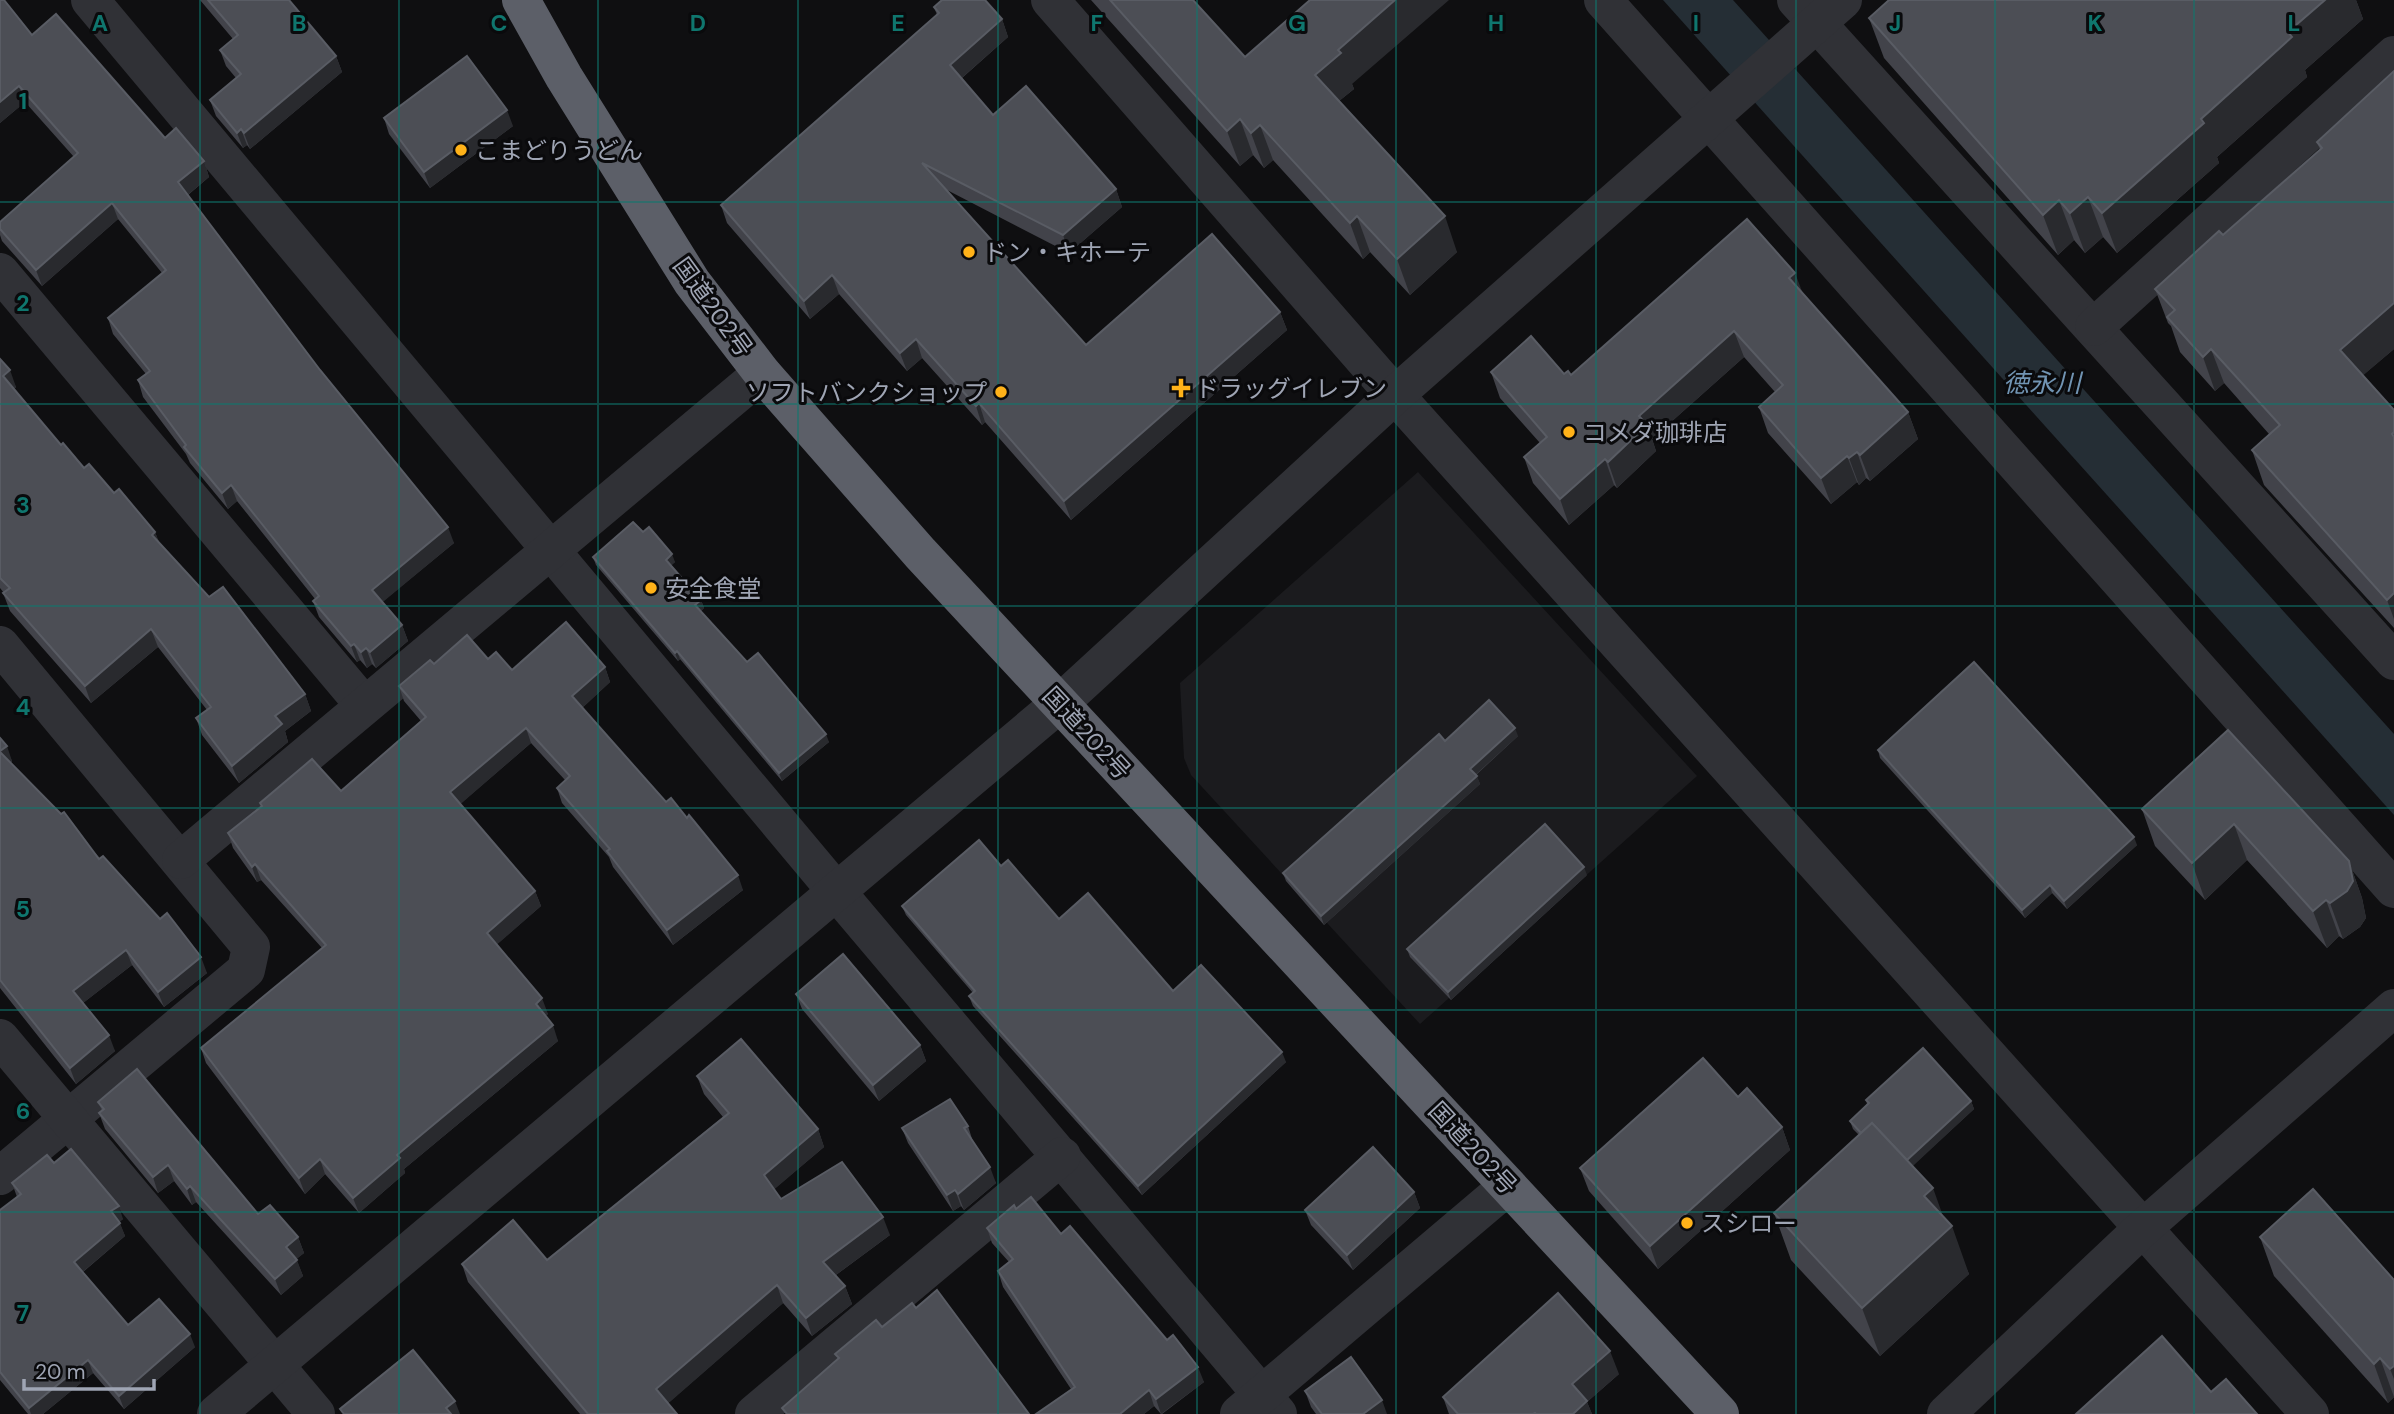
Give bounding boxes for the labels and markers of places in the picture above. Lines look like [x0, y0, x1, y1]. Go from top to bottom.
place label: こまどりうどん [475, 135, 643, 166]
marker: こまどりうどん [453, 142, 469, 158]
place label: ドン・キホーテ [983, 237, 1151, 268]
marker: ドン・キホーテ [961, 244, 977, 260]
place label: ドラッグイレブン [1195, 373, 1387, 404]
place label: ソフトバンクショップ [746, 377, 987, 408]
marker: ドラッグイレブン [1173, 380, 1189, 396]
marker: ソフトバンクショップ [993, 384, 1009, 400]
place label: コメダ珈琲店 [1583, 417, 1727, 448]
marker: コメダ珈琲店 [1561, 424, 1577, 440]
place label: 安全食堂 [665, 573, 761, 604]
marker: 安全食堂 [643, 580, 659, 596]
place label: スシロー [1701, 1208, 1797, 1239]
marker: スシロー [1679, 1215, 1695, 1231]

